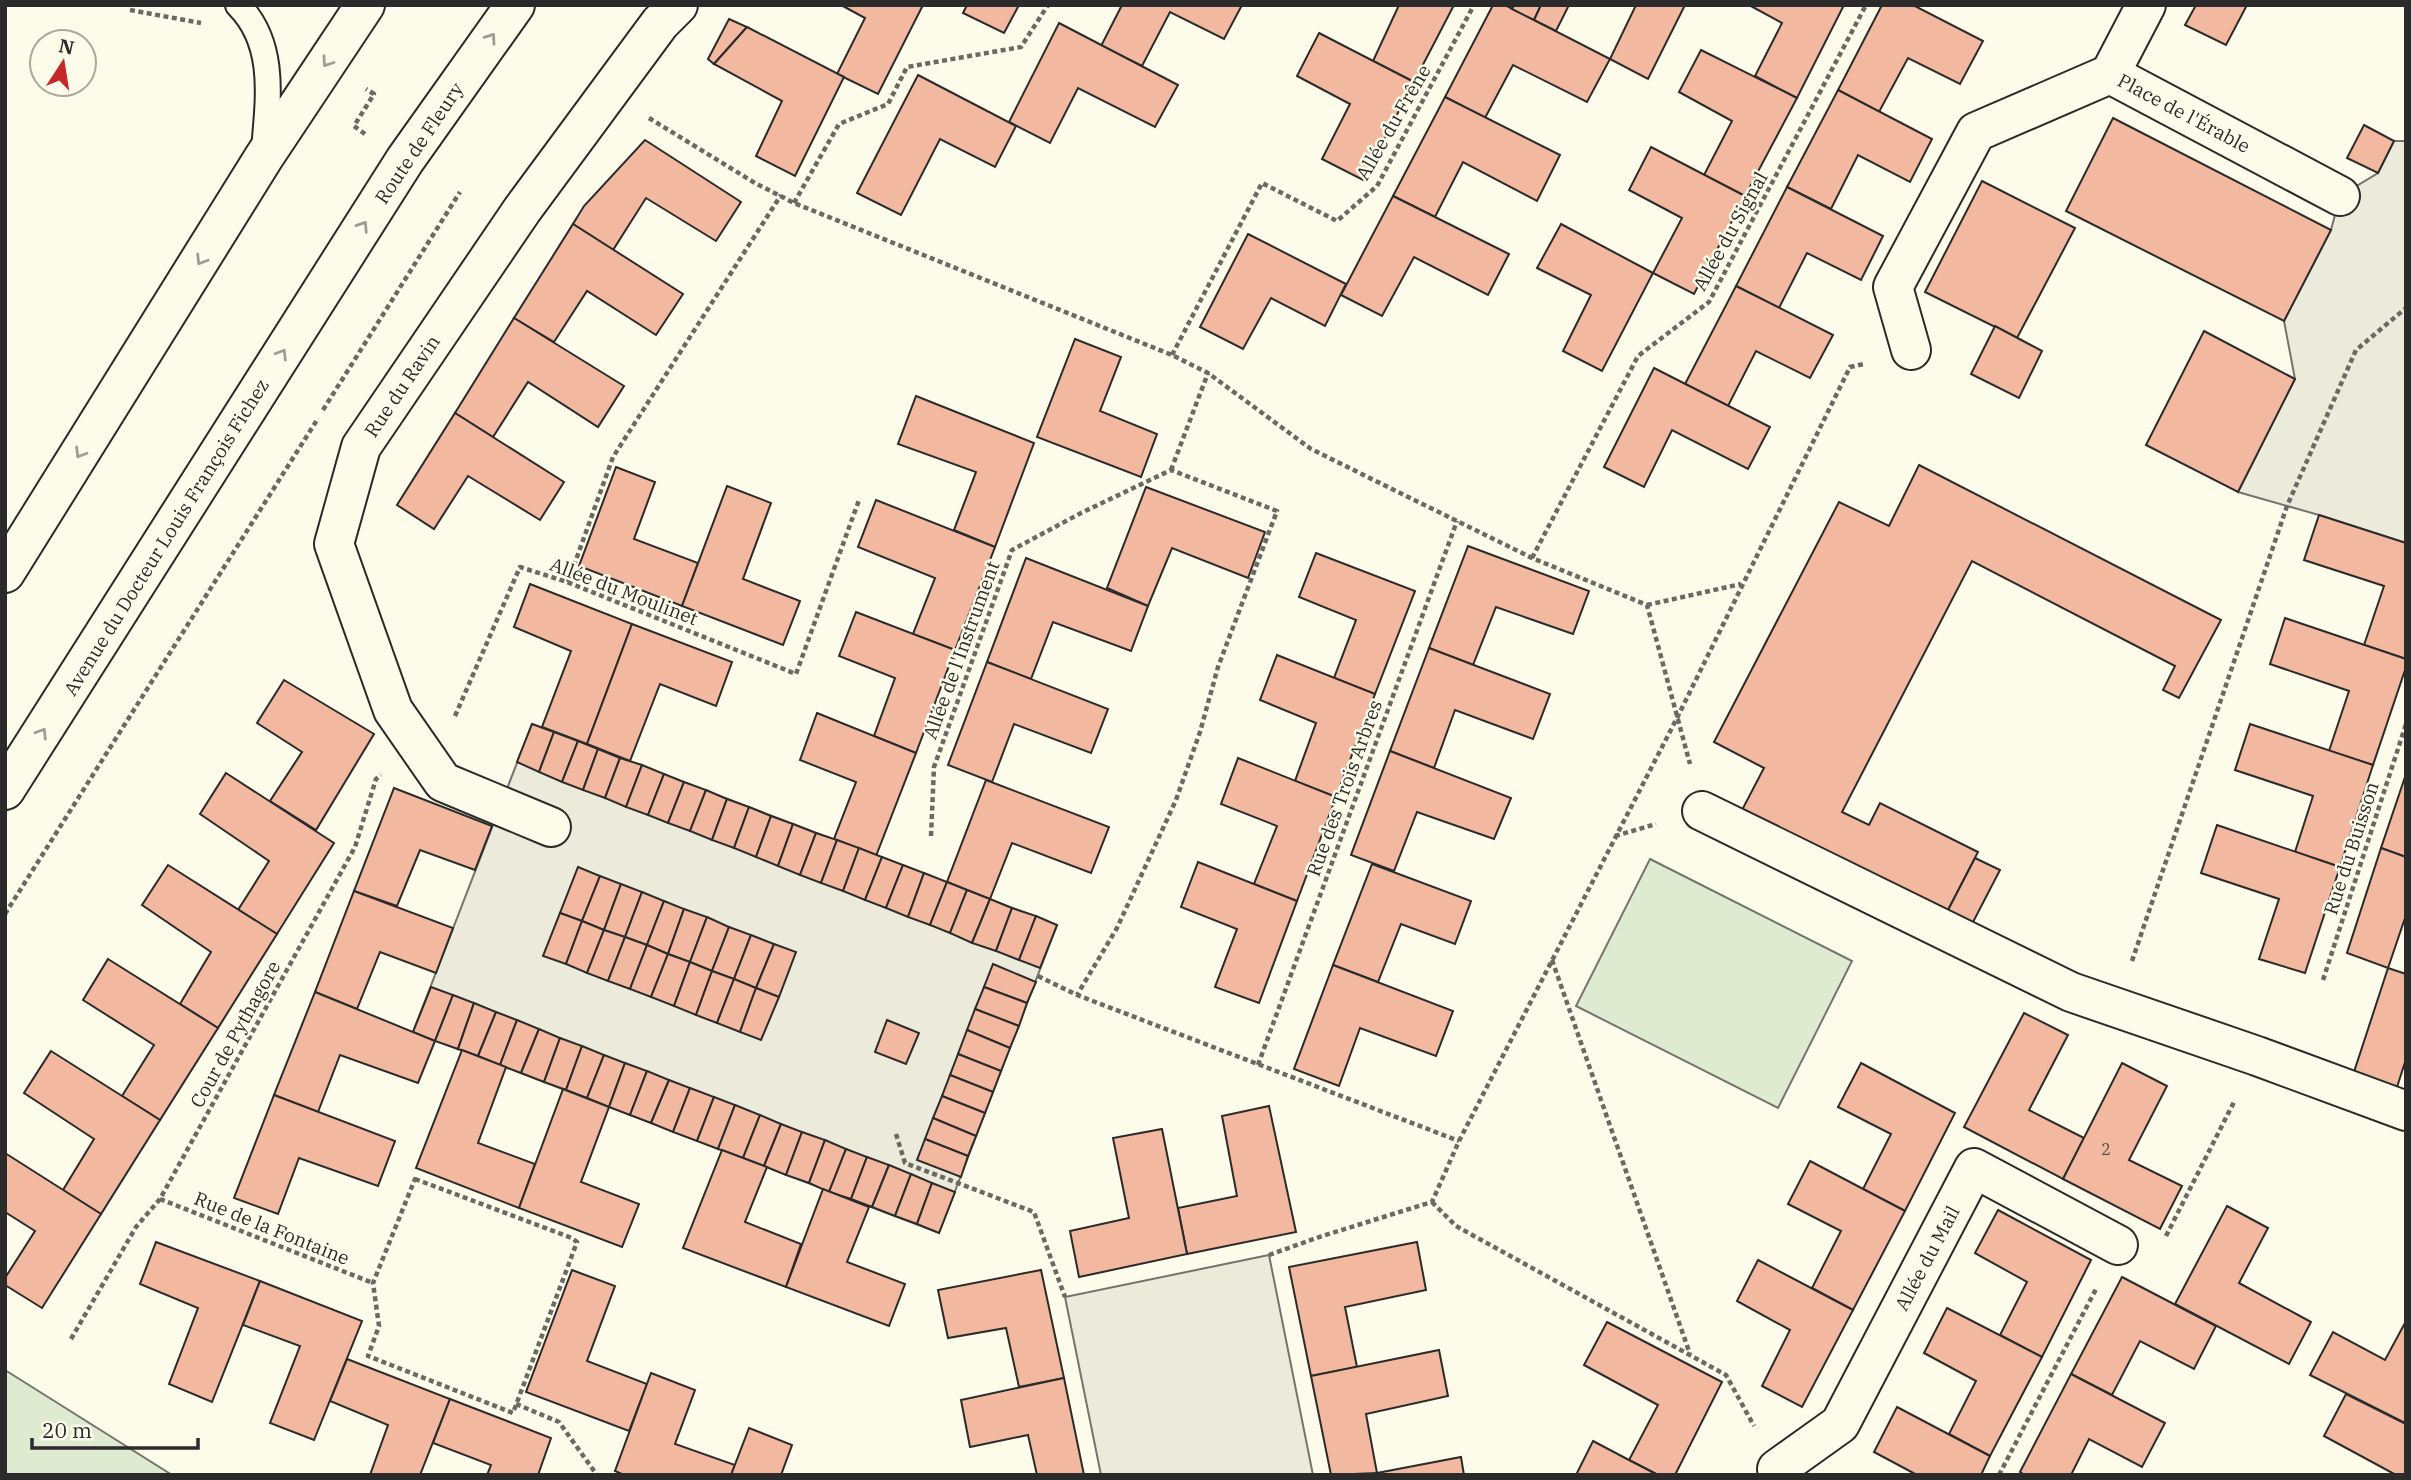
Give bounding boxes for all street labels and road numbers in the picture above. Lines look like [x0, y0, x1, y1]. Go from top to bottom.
street label: Allée du Frêne [1350, 60, 1436, 184]
street label: Place de l'Érable [2114, 68, 2254, 158]
street label: Route de Fleury [370, 77, 469, 208]
street label: Allée du Signal [1687, 167, 1773, 295]
street label: Rue du Ravin [359, 330, 445, 442]
street label: Avenue du Docteur Louis François Fichez [58, 374, 274, 700]
street label: Allée du Moulinet [547, 552, 702, 630]
street label: Allée de l'Instrument [918, 557, 1004, 742]
street label: Rue des Trois Arbres [1301, 696, 1387, 880]
street label: Rue du Buisson [2318, 779, 2384, 917]
street label: Cour de Pythagore [185, 956, 285, 1112]
street label: Rue de la Fontaine [191, 1186, 353, 1270]
street label: Allée du Mail [1889, 1201, 1965, 1315]

